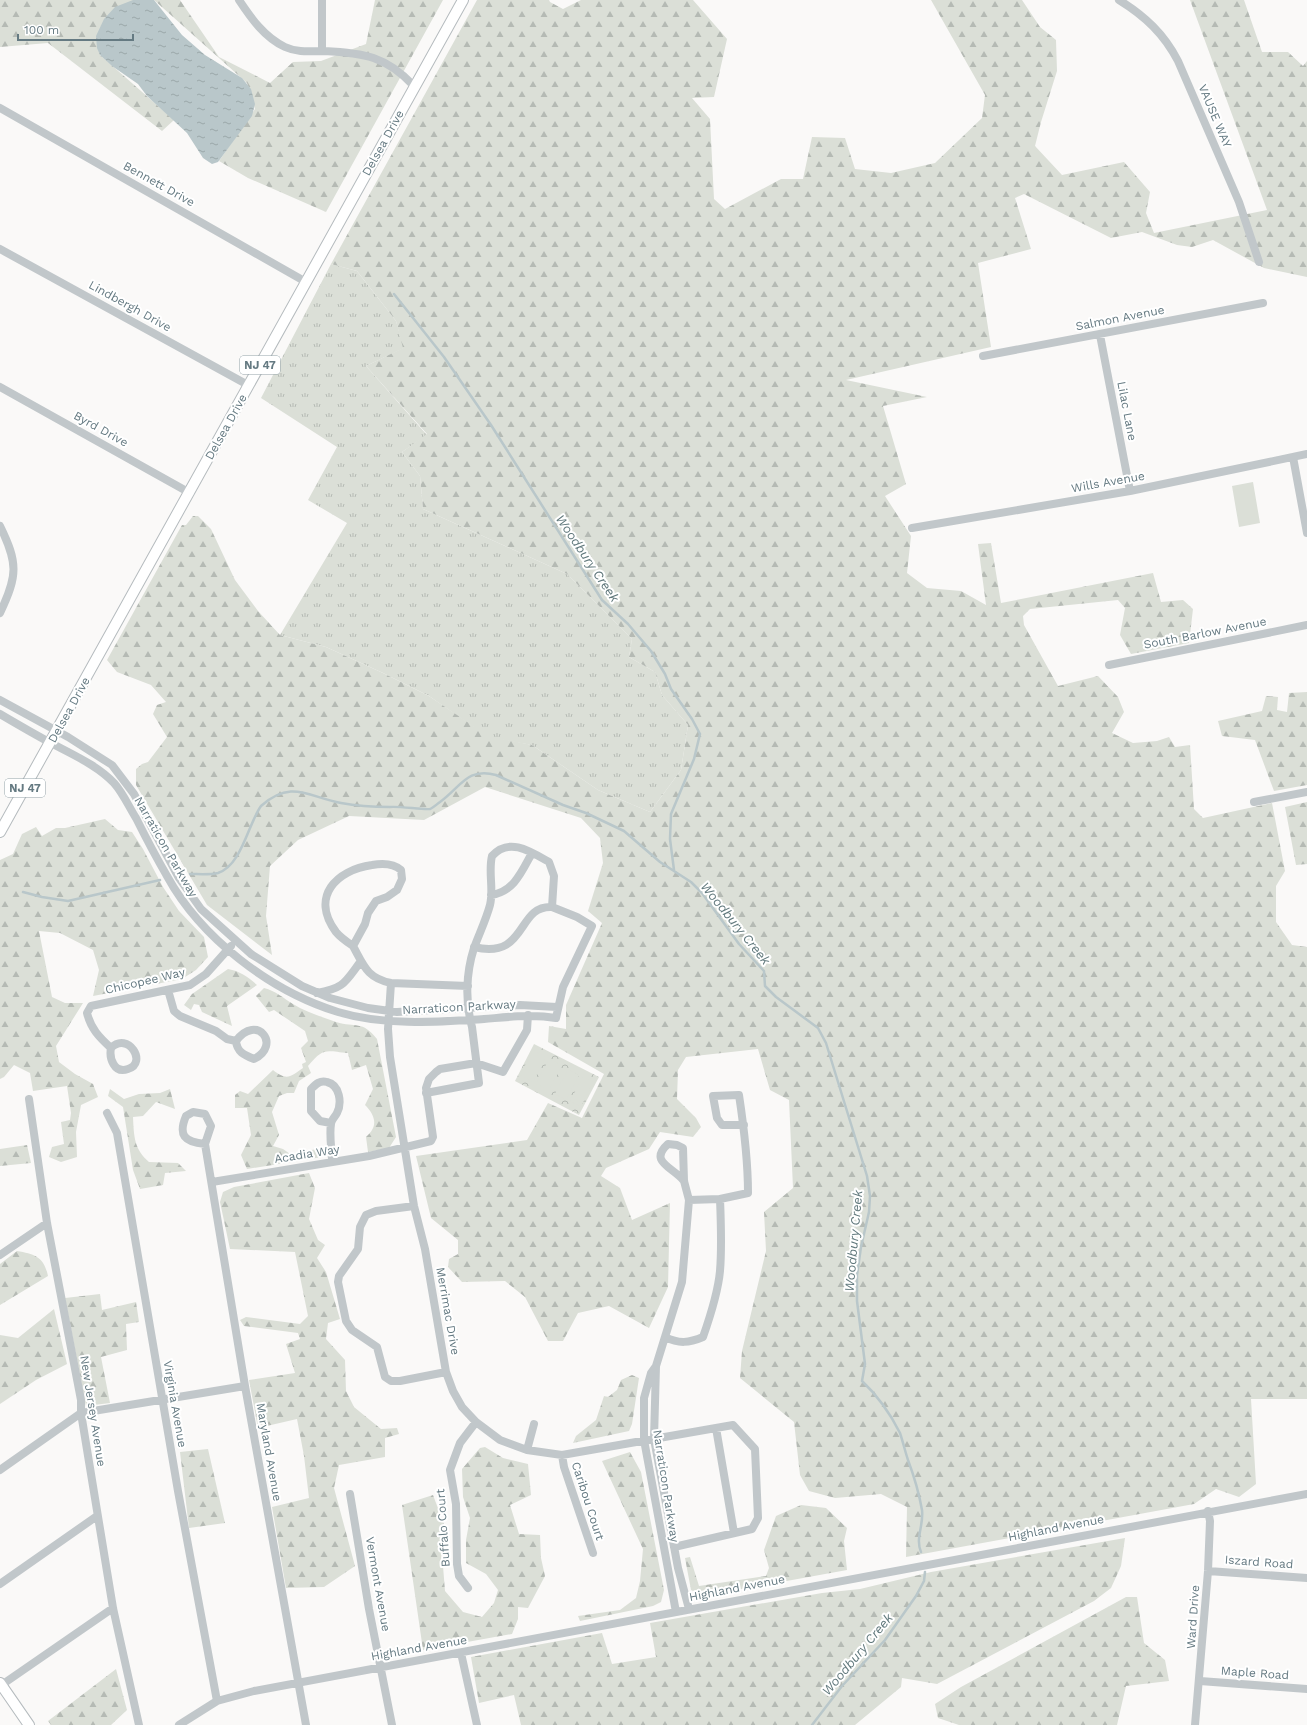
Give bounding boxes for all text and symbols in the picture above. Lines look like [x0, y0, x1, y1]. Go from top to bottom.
scale bar [18, 16, 133, 42]
text: 100 m [24, 23, 59, 37]
street label: VAUSE WAY [1195, 82, 1235, 150]
street label: Delsea Drive [359, 108, 407, 178]
street label: Bennett Drive [121, 159, 197, 209]
street label: Lindbergh Drive [86, 278, 174, 334]
street label: Salmon Avenue [1074, 303, 1166, 333]
road number: NJ 47 [240, 356, 280, 374]
street label: Lilac Lane [1114, 380, 1140, 442]
street label: Delsea Drive [202, 392, 250, 462]
street label: Byrd Drive [71, 408, 131, 450]
street label: Wills Avenue [1070, 469, 1146, 495]
water label: Woodbury Creek [553, 512, 623, 606]
street label: South Barlow Avenue [1142, 614, 1268, 652]
street label: Delsea Drive [45, 675, 93, 745]
road number: NJ 47 [5, 779, 45, 797]
street label: Narraticon Parkway [132, 794, 201, 900]
water label: Woodbury Creek [698, 879, 774, 968]
street label: Chicopee Way [104, 965, 187, 997]
street label: Narraticon Parkway [402, 997, 517, 1017]
street label: Acadia Way [273, 1142, 342, 1166]
water label: Woodbury Creek [842, 1189, 866, 1293]
street label: Merrimac Drive [433, 1266, 463, 1356]
street label: New Jersey Avenue [77, 1354, 109, 1468]
street label: Virginia Avenue [160, 1359, 190, 1449]
street label: Maryland Avenue [253, 1402, 285, 1502]
street label: Narraticon Parkway [650, 1429, 682, 1544]
street label: Caribou Court [569, 1460, 607, 1542]
street label: Buffalo Court [433, 1488, 453, 1568]
street label: Highland Avenue [1007, 1512, 1105, 1544]
street label: Vermont Avenue [363, 1535, 393, 1633]
street label: Iszard Road [1224, 1553, 1294, 1571]
street label: Highland Avenue [688, 1572, 786, 1604]
street label: Ward Drive [1184, 1585, 1202, 1649]
water label: Woodbury Creek [819, 1610, 897, 1698]
street label: Highland Avenue [370, 1633, 468, 1663]
street label: Maple Road [1220, 1664, 1290, 1682]

